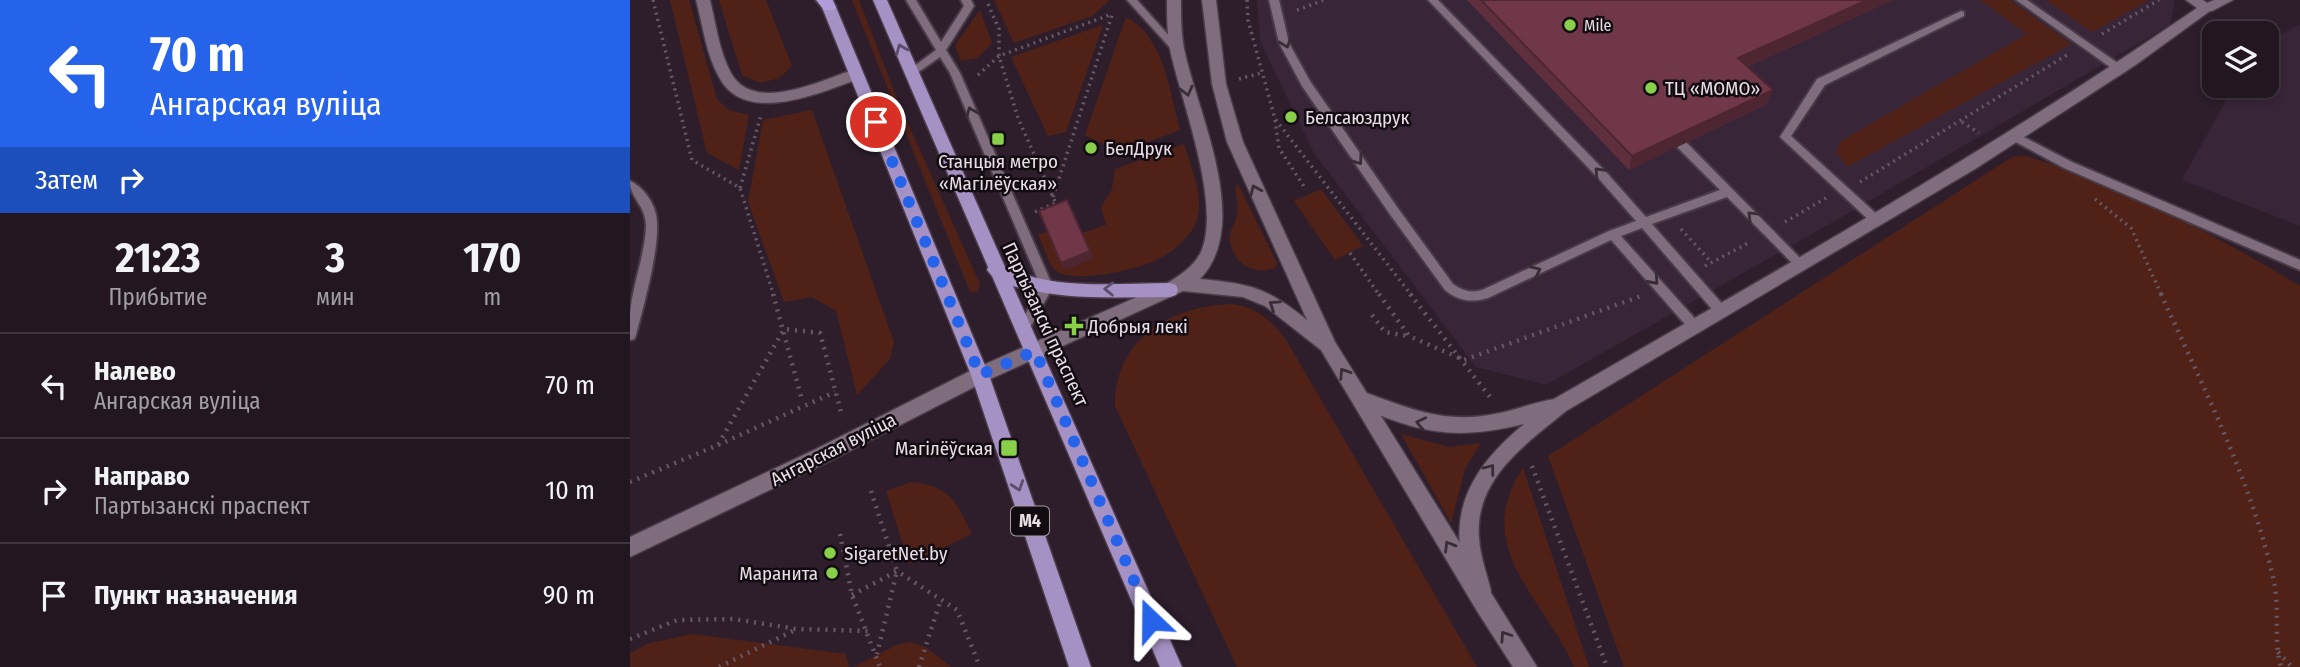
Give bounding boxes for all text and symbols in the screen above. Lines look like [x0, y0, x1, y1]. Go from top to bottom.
place label: Mile [1584, 16, 1612, 35]
marker: Mile [1562, 17, 1578, 33]
map controls [2202, 21, 2279, 98]
button: layers [2202, 21, 2279, 98]
text: 70 m [150, 25, 245, 84]
icon: left [35, 28, 126, 119]
one-way arrow [1278, 36, 1292, 49]
one-way arrow [895, 44, 909, 56]
place label: ТЦ «МОМО» [1665, 77, 1760, 100]
marker: ТЦ «МОМО» [1643, 80, 1659, 96]
text: Ангарская вуліца [150, 85, 382, 123]
one-way arrow [1179, 85, 1193, 97]
pin [846, 92, 906, 152]
icon: arrive [857, 103, 895, 141]
place label: Белсаюздрук [1305, 106, 1410, 129]
one-way arrow [965, 107, 979, 120]
marker: Белсаюздрук [1283, 109, 1299, 125]
marker: Станцыя метро «Магілёўская» [990, 131, 1006, 147]
place label: БелДрук [1105, 137, 1172, 160]
marker: БелДрук [1083, 140, 1099, 156]
place label: Станцыя метро «Магілёўская» [938, 150, 1058, 195]
one-way arrow [1350, 152, 1362, 165]
icon: right [112, 161, 150, 199]
text: Затем [35, 165, 98, 196]
one-way arrow [1594, 167, 1607, 180]
one-way arrow [1249, 185, 1263, 197]
one-way arrow [1747, 211, 1760, 224]
text: 21:23 [115, 233, 201, 283]
text: 3 [325, 233, 345, 283]
text: 170 [463, 233, 521, 283]
street label: Партызанскі праспект [997, 239, 1094, 410]
one-way arrow [1529, 265, 1541, 279]
one-way arrow [1646, 272, 1658, 285]
one-way arrow [1103, 281, 1113, 297]
text: Прибытие [109, 283, 207, 311]
text: мин [316, 283, 355, 311]
text: m [483, 283, 501, 311]
one-way arrow [1269, 301, 1282, 313]
place label: Добрыя лекі [1087, 315, 1188, 338]
marker: Добрыя лекі [1066, 318, 1082, 334]
text: Налево [94, 356, 176, 387]
icon: left [35, 367, 73, 405]
one-way arrow [1340, 368, 1353, 381]
text: 70 m [545, 370, 595, 401]
text: Ангарская вуліца [94, 387, 261, 415]
street label: Ангарская вуліца [767, 408, 900, 491]
one-way arrow [1415, 417, 1427, 431]
place label: Магілёўская [895, 437, 993, 460]
marker: Магілёўская [999, 438, 1019, 458]
text: Направо [94, 461, 190, 492]
one-way arrow [1481, 465, 1494, 477]
icon: right [35, 472, 73, 510]
text: 10 m [545, 475, 595, 506]
one-way arrow [1010, 479, 1024, 491]
text: Партызанскі праспект [94, 492, 310, 520]
road number: М4 [1011, 506, 1049, 536]
one-way arrow [1444, 540, 1457, 553]
place label: SigaretNet.by [844, 542, 948, 565]
marker: SigaretNet.by [822, 545, 838, 561]
place label: Маранита [739, 562, 818, 585]
marker: Маранита [824, 565, 840, 581]
icon: arrive [35, 577, 73, 615]
text: Пункт назначения [94, 580, 298, 611]
text: 90 m [543, 580, 595, 611]
position arrow [1114, 583, 1188, 657]
one-way arrow [1501, 631, 1513, 644]

